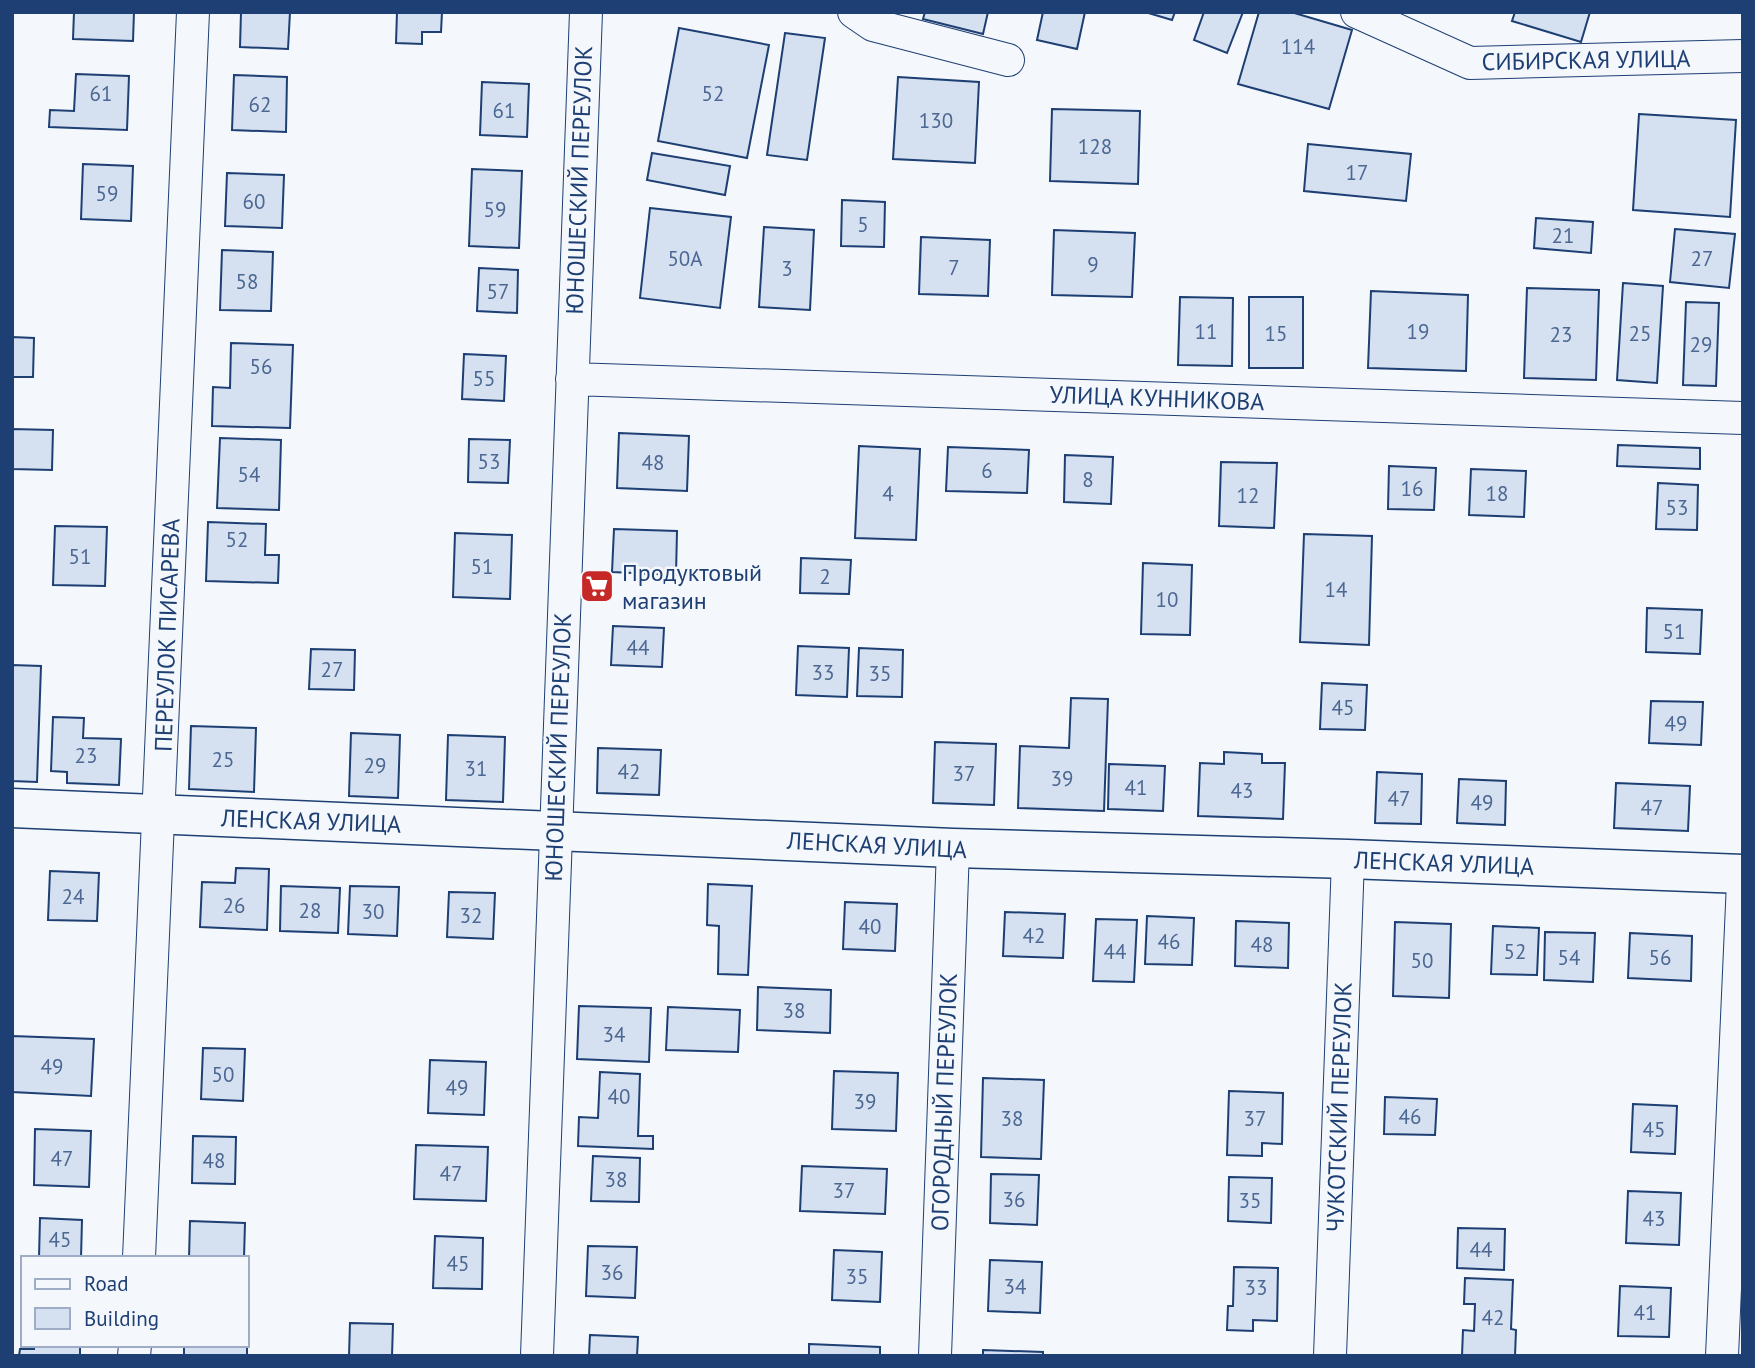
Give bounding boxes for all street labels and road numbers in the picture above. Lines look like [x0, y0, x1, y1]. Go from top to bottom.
street label: СИБИРСКАЯ УЛИЦА [1481, 43, 1691, 77]
street label: ЮНОШЕСКИЙ ПЕРЕУЛОК [559, 45, 599, 315]
street label: УЛИЦА КУННИКОВА [1049, 379, 1265, 417]
street label: ПЕРЕУЛОК ПИСАРЕВА [147, 518, 187, 752]
street label: ЮНОШЕСКИЙ ПЕРЕУЛОК [538, 612, 578, 882]
street label: ЛЕНСКАЯ УЛИЦА [219, 802, 402, 840]
street label: ЛЕНСКАЯ УЛИЦА [785, 825, 968, 865]
street label: ЛЕНСКАЯ УЛИЦА [1352, 844, 1535, 882]
street label: ОГОРОДНЫЙ ПЕРЕУЛОК [924, 972, 964, 1232]
street label: ЧУКОТСКИЙ ПЕРЕУЛОК [1319, 981, 1359, 1233]

